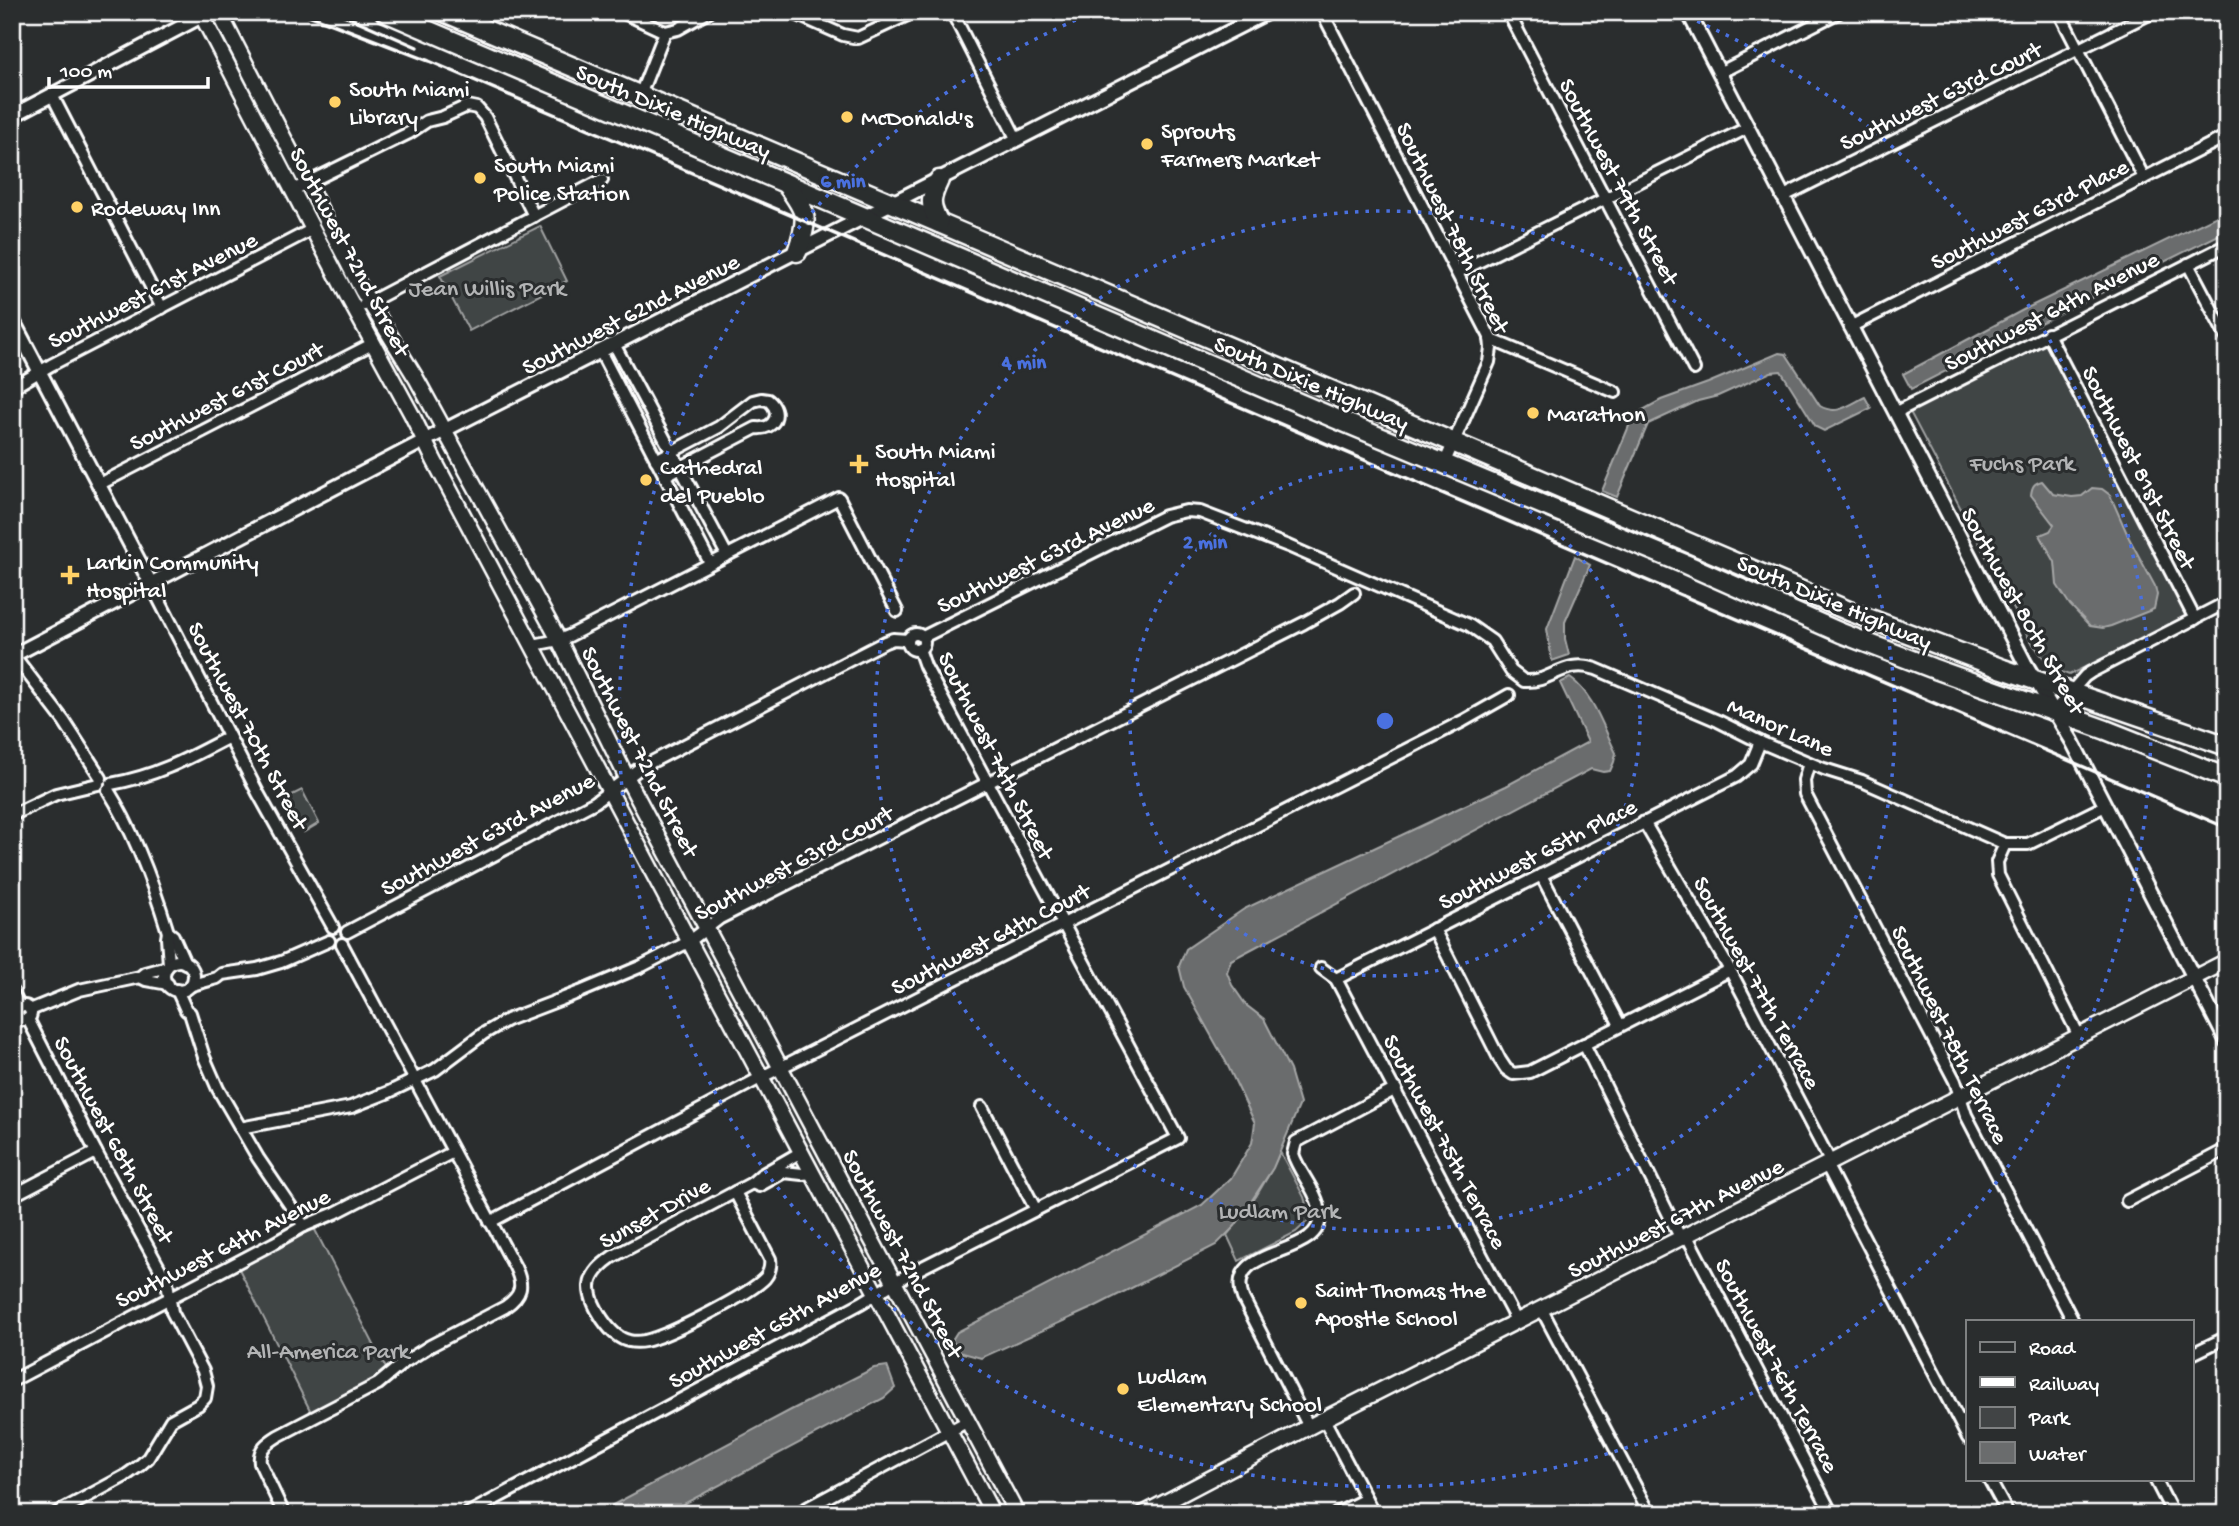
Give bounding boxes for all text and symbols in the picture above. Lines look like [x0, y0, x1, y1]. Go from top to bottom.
street label: Southwest 63rd Court [1836, 36, 2049, 160]
scale bar [49, 46, 208, 90]
street label: South Dixie Highway [571, 59, 775, 167]
text: 100 m [59, 61, 112, 86]
street label: Southwest 79th Street [1550, 74, 1685, 293]
place label: South Miami Library [349, 77, 470, 134]
marker: South Miami Library [327, 94, 343, 110]
place label: McDonald's [861, 106, 974, 135]
marker: McDonald's [839, 109, 855, 125]
street label: Southwest 78th Street [1387, 118, 1515, 341]
place label: Sprouts Farmers Market [1160, 119, 1321, 176]
marker: Sprouts Farmers Market [1139, 136, 1155, 152]
street label: Southwest 72nd Street [281, 143, 416, 364]
place label: South Miami Police Station [493, 153, 630, 210]
street label: Southwest 63rd Place [1927, 153, 2135, 279]
marker: South Miami Police Station [472, 170, 488, 186]
text: 6 min [820, 171, 867, 196]
place label: Rodeway Inn [91, 196, 221, 225]
marker: Rodeway Inn [69, 199, 85, 215]
street label: Southwest 61st Avenue [44, 226, 264, 358]
street label: Southwest 64th Avenue [1940, 246, 2165, 380]
street label: Southwest 62nd Avenue [518, 248, 746, 384]
park label: Jean Willis Park [408, 276, 568, 305]
street label: South Dixie Highway [1209, 331, 1413, 439]
street label: Southwest 61st Court [126, 336, 331, 460]
text: 4 min [1001, 352, 1047, 377]
street label: Southwest 81st Street [2073, 362, 2202, 577]
place label: Marathon [1547, 402, 1646, 431]
marker: Marathon [1525, 405, 1541, 421]
place label: South Miami Hospital [875, 439, 996, 496]
park label: Fuchs Park [1969, 451, 2077, 480]
marker: South Miami Hospital [849, 454, 869, 474]
place label: Cathedral del Pueblo [660, 455, 765, 512]
marker: Cathedral del Pueblo [638, 472, 654, 488]
street label: Southwest 63rd Avenue [933, 492, 1160, 622]
street label: Southwest 80th Street [1952, 503, 2091, 722]
text: 2 min [1183, 532, 1228, 557]
place label: Larkin Community Hospital [86, 550, 259, 607]
street label: South Dixie Highway [1732, 550, 1936, 658]
marker: Larkin Community Hospital [60, 565, 80, 585]
street label: Southwest 70th Street [179, 618, 314, 838]
street label: Southwest 72nd Street [572, 643, 705, 865]
street label: Southwest 74th Street [929, 648, 1060, 867]
street label: Manor Lane [1722, 693, 1838, 766]
centre of rings [1373, 709, 1397, 733]
street label: Southwest 63rd Avenue [377, 767, 601, 905]
street label: Southwest 65th Place [1435, 793, 1643, 919]
street label: Southwest 63rd Court [690, 799, 901, 930]
street label: Southwest 77th Terrace [1684, 872, 1826, 1096]
street label: Southwest 64th Court [887, 877, 1098, 1004]
street label: Southwest 78th Terrace [1882, 922, 2014, 1150]
street label: Southwest 75th Terrace [1374, 1030, 1512, 1255]
street label: Southwest 68th Street [45, 1032, 180, 1251]
street label: Southwest 72nd Street [834, 1145, 969, 1366]
street label: Southwest 67th Avenue [1564, 1153, 1790, 1287]
street label: Sunset Drive [595, 1172, 717, 1258]
street label: Southwest 64th Avenue [111, 1183, 336, 1317]
park label: Ludlam Park [1218, 1199, 1342, 1228]
street label: Southwest 76th Terrace [1706, 1255, 1844, 1479]
street label: Southwest 65th Avenue [665, 1256, 887, 1397]
place label: Saint Thomas the Apostle School [1315, 1278, 1487, 1335]
marker: Saint Thomas the Apostle School [1293, 1295, 1309, 1311]
legend [1966, 1320, 2194, 1480]
text: Road [2029, 1338, 2077, 1363]
park label: All-America Park [247, 1339, 412, 1368]
place label: Ludlam Elementary School [1137, 1364, 1322, 1421]
text: Railway [2029, 1374, 2099, 1399]
marker: Ludlam Elementary School [1115, 1381, 1131, 1397]
text: Park [2028, 1408, 2072, 1433]
text: Water [2029, 1444, 2087, 1469]

